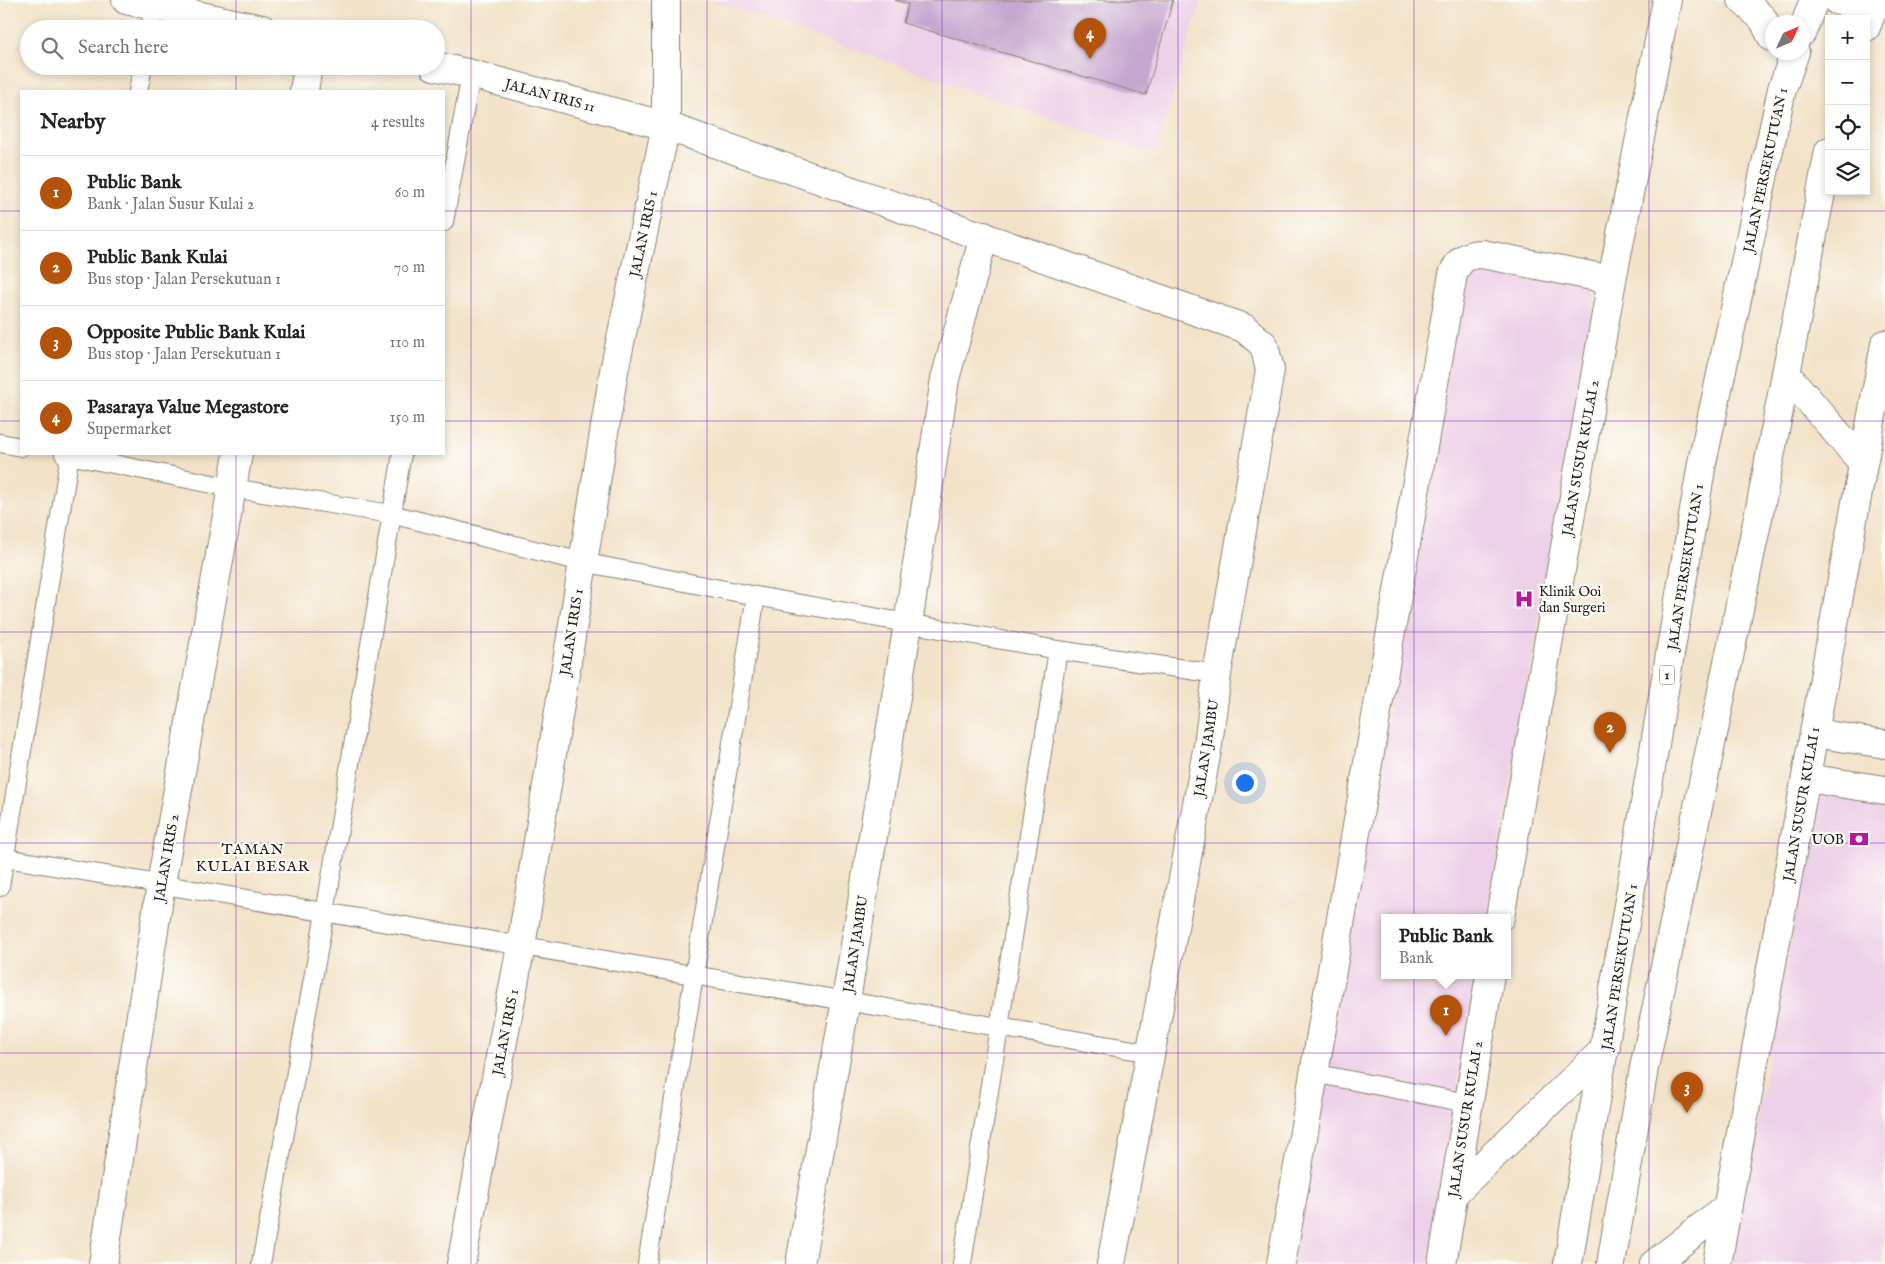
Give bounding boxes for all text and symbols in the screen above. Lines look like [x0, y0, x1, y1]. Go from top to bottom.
north arrow [1765, 15, 1810, 60]
map controls [1825, 15, 1870, 195]
button: + [1825, 15, 1870, 60]
pin: 4 [1074, 18, 1106, 59]
search box [20, 20, 445, 75]
icon: search [38, 34, 66, 62]
text: Search here [78, 36, 169, 60]
button: − [1825, 60, 1870, 105]
street label: JALAN IRIS 11 [501, 75, 597, 117]
street label: JALAN PERSEKUTUAN 1 [1739, 86, 1792, 256]
button: locate [1825, 105, 1870, 150]
text: Nearby [40, 109, 105, 136]
text: 4 results [371, 113, 425, 133]
button: layers [1825, 150, 1870, 195]
text: Public Bank [87, 171, 182, 195]
text: 1 [53, 183, 59, 203]
text: 60 m [395, 183, 425, 203]
street label: JALAN IRIS 1 [626, 190, 662, 281]
text: Bank · Jalan Susur Kulai 2 [87, 195, 255, 215]
text: Public Bank Kulai [87, 246, 228, 270]
text: 2 [52, 258, 60, 278]
text: 70 m [394, 258, 425, 278]
text: Bus stop · Jalan Persekutuan 1 [87, 270, 281, 290]
text: Opposite Public Bank Kulai [87, 321, 305, 345]
text: 3 [53, 333, 59, 353]
text: 110 m [389, 333, 425, 353]
text: Bus stop · Jalan Persekutuan 1 [87, 345, 281, 365]
street label: JALAN SUSUR KULAI 2 [1558, 378, 1604, 539]
text: Pasaraya Value Megastore [87, 396, 289, 420]
text: 4 [52, 408, 60, 428]
text: 150 m [390, 408, 425, 428]
text: Supermarket [87, 420, 172, 440]
street label: JALAN PERSEKUTUAN 1 [1664, 483, 1708, 653]
place label: Klinik Ooi dan Surgeri [1539, 583, 1606, 617]
street label: JALAN IRIS 1 [556, 588, 588, 679]
hospital icon: Klinik Ooi dan Surgeri [1513, 588, 1535, 610]
road number: 1 [1660, 666, 1674, 684]
street label: JALAN JAMBU [1190, 698, 1224, 800]
pin: 2 [1594, 712, 1626, 753]
street label: JALAN SUSUR KULAI 1 [1779, 726, 1824, 885]
your location [1232, 770, 1258, 796]
street label: JALAN IRIS 2 [150, 812, 184, 905]
bank icon: UOB [1848, 828, 1870, 850]
place label: UOB [1812, 831, 1844, 849]
district label: TAMAN KULAI BESAR [196, 840, 310, 876]
street label: JALAN PERSEKUTUAN 1 [1598, 883, 1642, 1053]
street label: JALAN JAMBU [839, 894, 873, 996]
popup [1381, 914, 1511, 979]
text: Public Bank [1399, 925, 1493, 949]
text: Bank [1399, 949, 1433, 969]
street label: JALAN IRIS 1 [488, 988, 523, 1079]
pin: 1 [1430, 995, 1462, 1036]
street label: JALAN SUSUR KULAI 2 [1444, 1039, 1487, 1201]
pin: 3 [1671, 1072, 1703, 1113]

